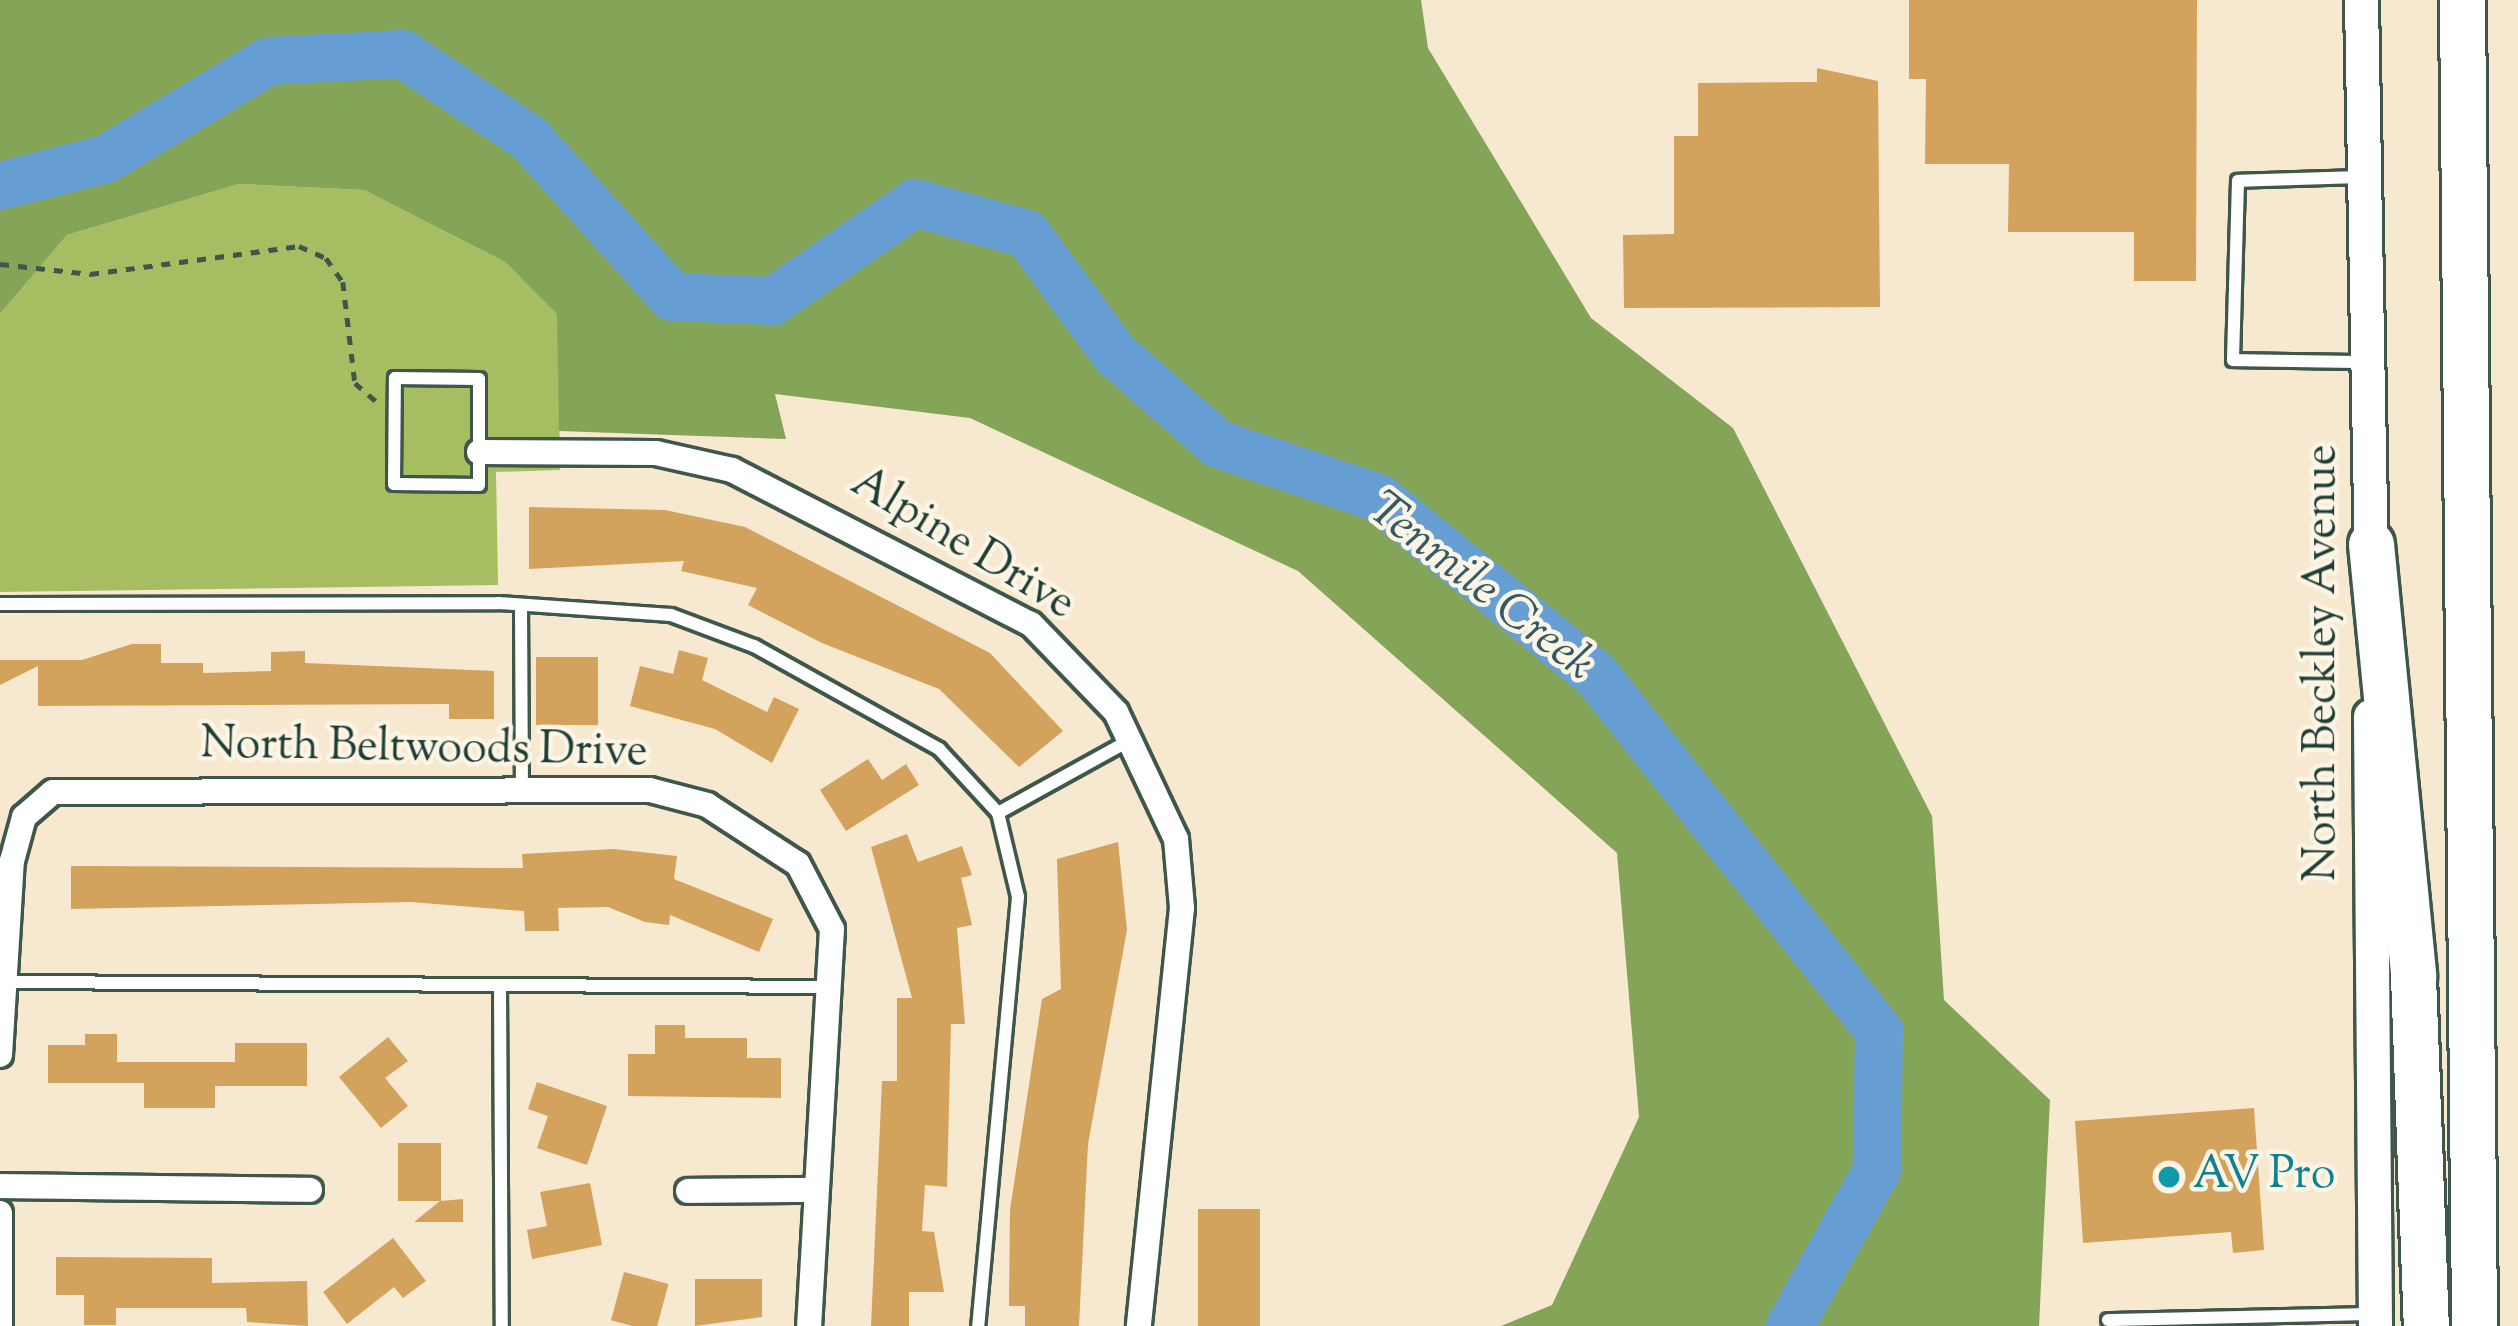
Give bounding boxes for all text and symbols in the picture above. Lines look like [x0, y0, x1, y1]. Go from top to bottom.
street label: North Beckley Avenue [2297, 445, 2351, 881]
street label: Alpine Drive [840, 457, 1084, 633]
water label: Tenmile Creek [1355, 482, 1605, 694]
street label: North Beltwoods Drive [200, 719, 648, 781]
place label: AV Pro [2193, 1150, 2335, 1204]
marker: AV Pro [2156, 1164, 2182, 1190]

